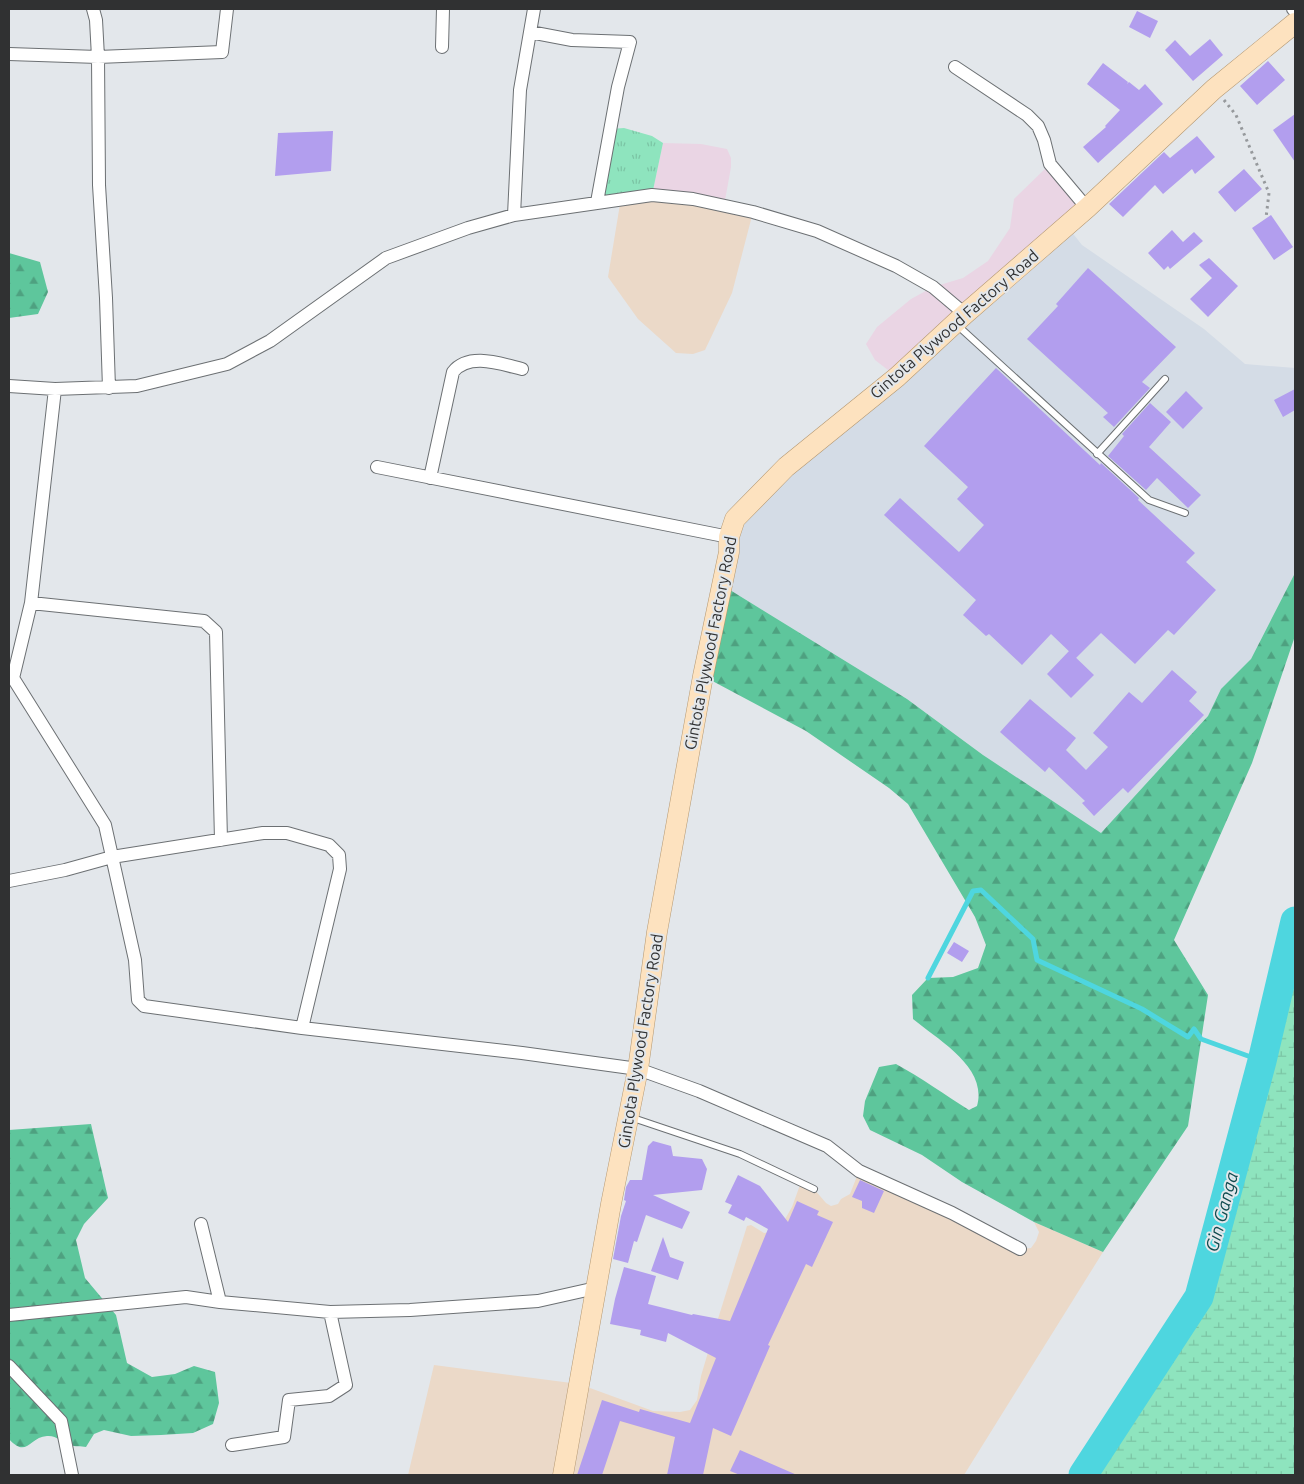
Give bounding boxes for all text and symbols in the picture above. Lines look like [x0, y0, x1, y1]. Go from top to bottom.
street label: Gintota Plywood Factory Road [866, 246, 1042, 402]
street label: Gintota Plywood Factory Road [680, 535, 740, 751]
street label: Gintota Plywood Factory Road [614, 932, 666, 1150]
water label: Gin Ganga [1201, 1170, 1241, 1254]

